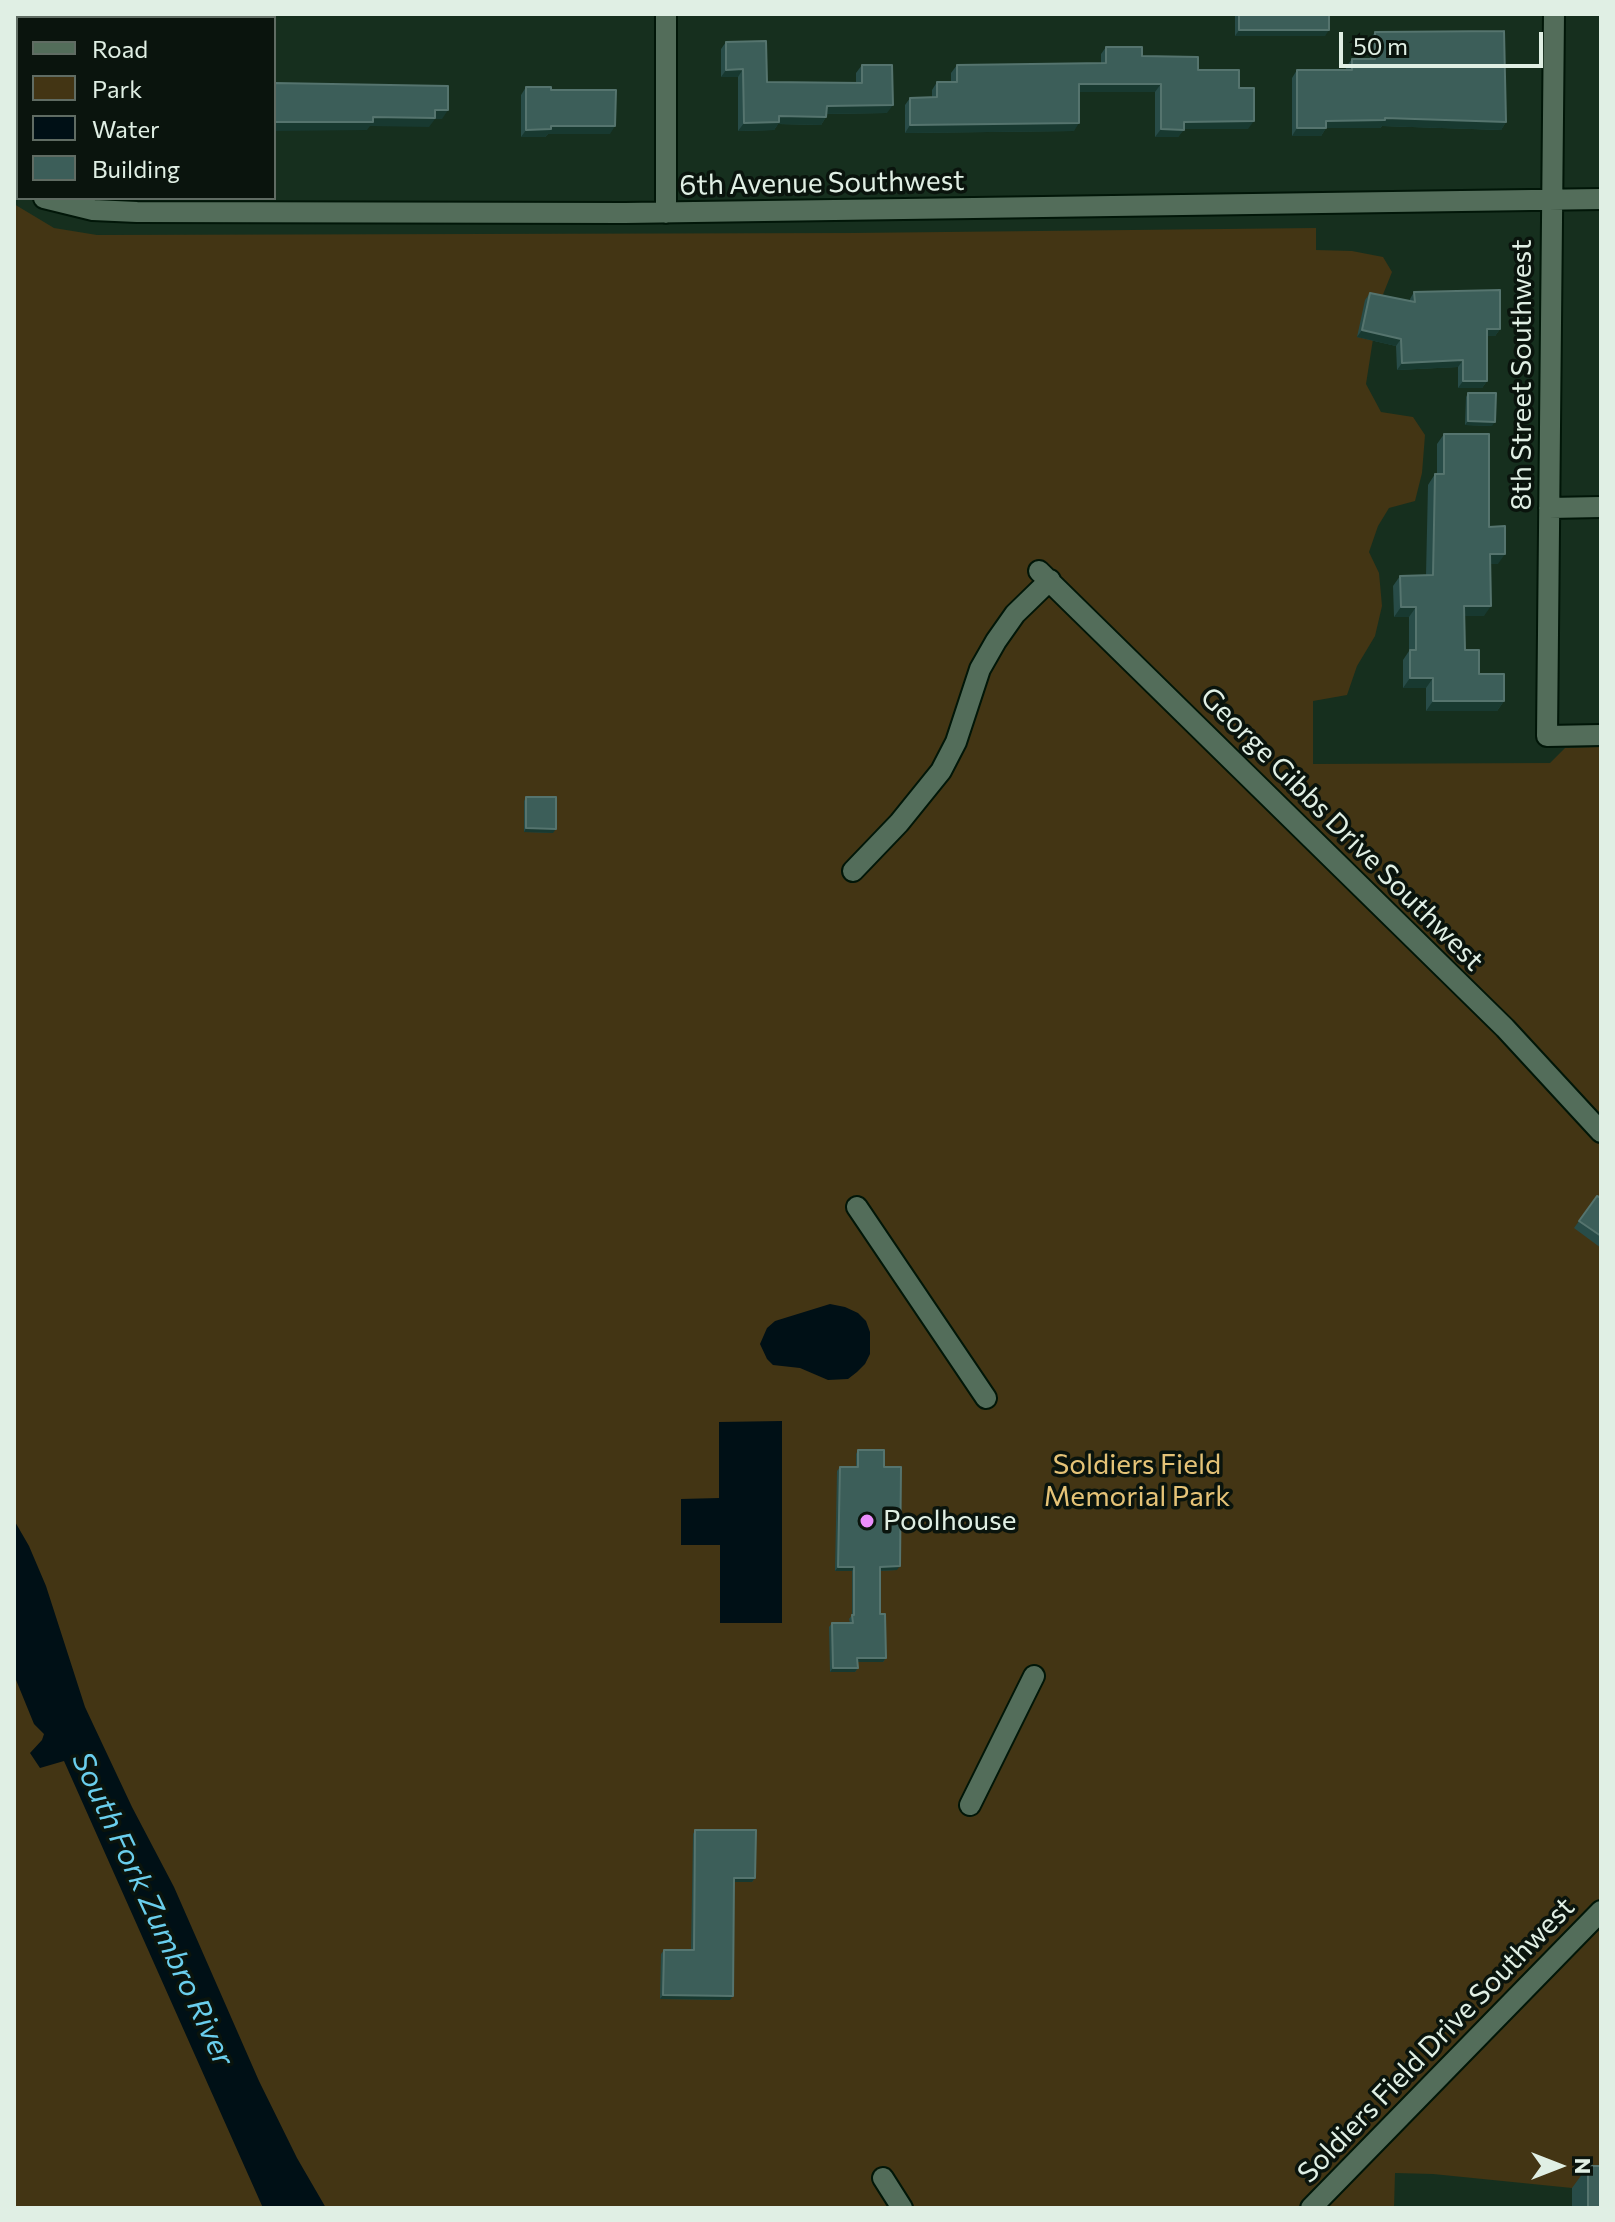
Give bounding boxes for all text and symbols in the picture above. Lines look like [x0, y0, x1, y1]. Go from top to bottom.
legend [16, 16, 276, 200]
scale bar [1343, 16, 1547, 66]
text: 50 m [1353, 31, 1408, 60]
text: Road [92, 34, 148, 63]
text: Park [92, 74, 142, 103]
text: Water [92, 114, 160, 143]
text: Building [92, 154, 180, 183]
street label: 6th Avenue Southwest [679, 164, 965, 202]
street label: 8th Street Southwest [1505, 239, 1539, 511]
street label: George Gibbs Drive Southwest [1193, 680, 1491, 978]
park label: Soldiers Field Memorial Park [1044, 1448, 1230, 1514]
place label: Poolhouse [883, 1504, 1017, 1538]
marker: Poolhouse [858, 1512, 876, 1530]
water label: South Fork Zumbro River [64, 1746, 242, 2072]
street label: Soldiers Field Drive Southwest [1291, 1890, 1581, 2190]
north arrow [1519, 2126, 1599, 2206]
text: N [1570, 2158, 1597, 2174]

